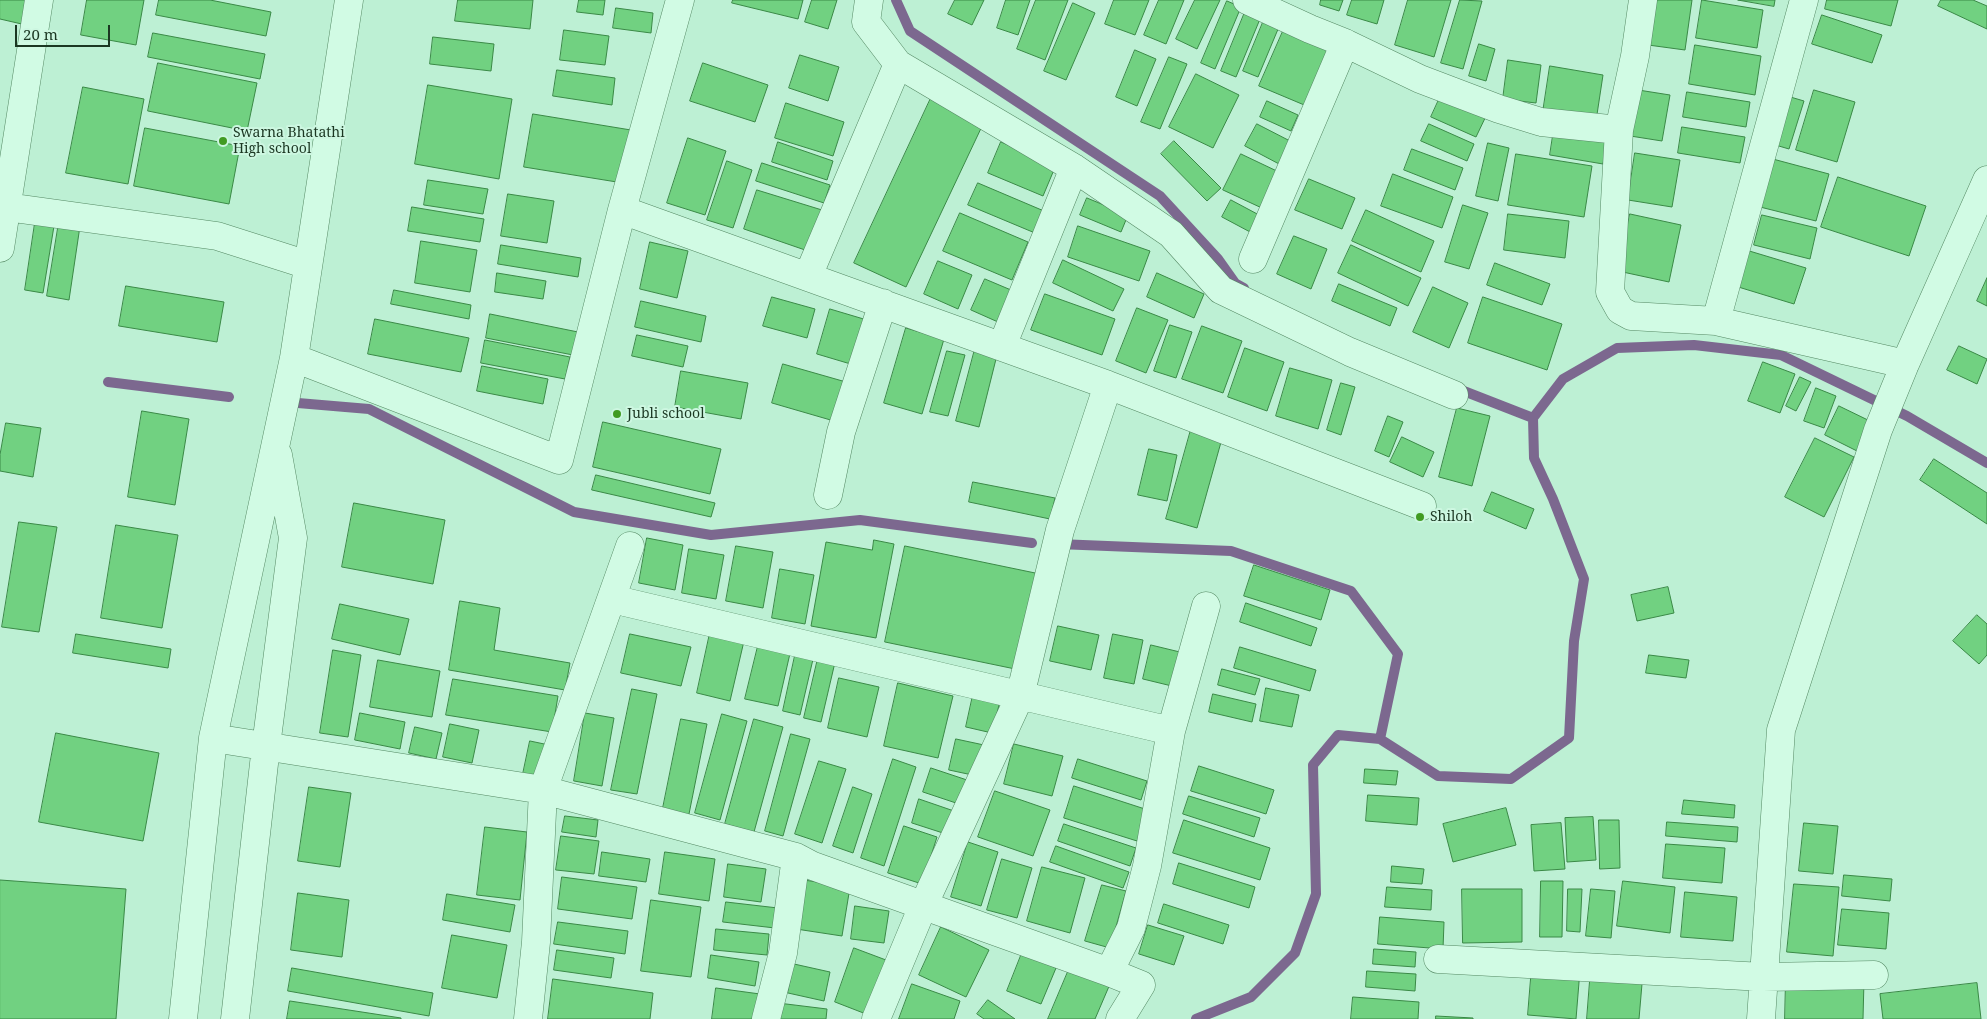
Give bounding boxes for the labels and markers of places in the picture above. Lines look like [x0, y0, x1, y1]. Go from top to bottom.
place label: Swarna Bhatathi High school [233, 125, 345, 158]
marker: Swarna Bhatathi High school [217, 135, 229, 147]
place label: Jubli school [627, 406, 705, 422]
marker: Jubli school [611, 408, 623, 420]
place label: Shiloh [1430, 509, 1472, 525]
marker: Shiloh [1414, 511, 1426, 523]

